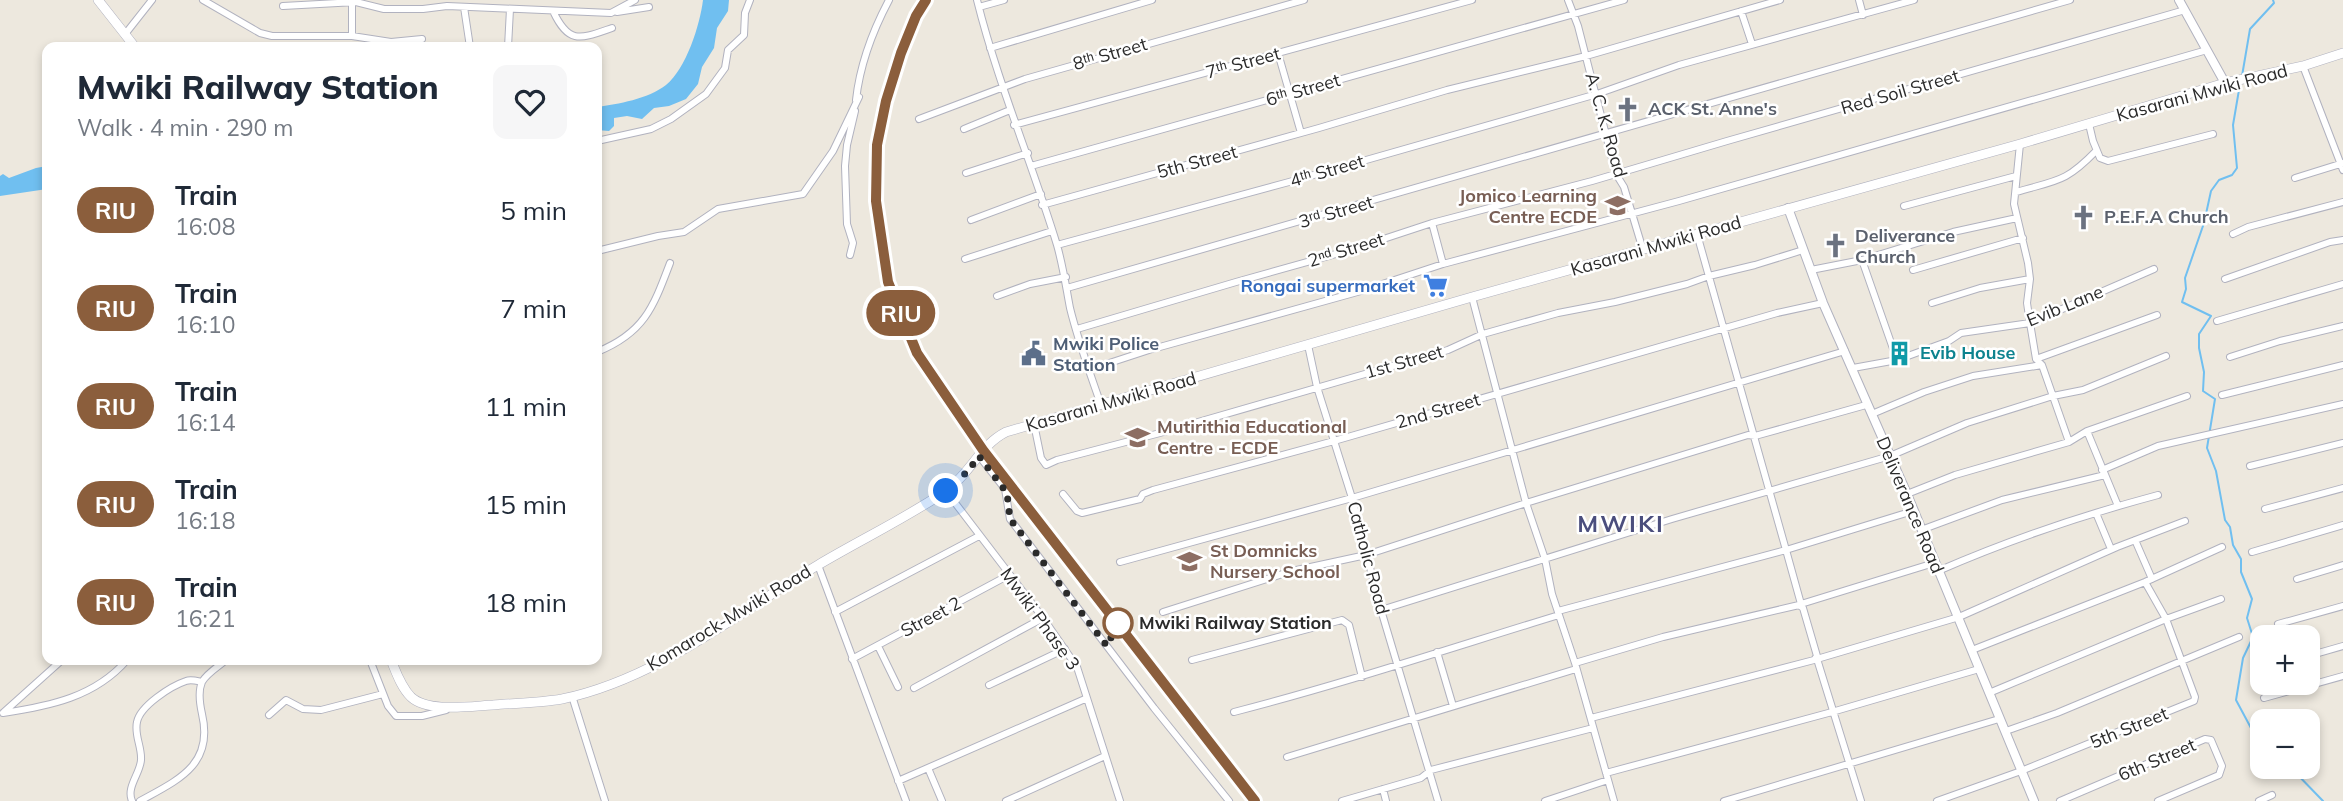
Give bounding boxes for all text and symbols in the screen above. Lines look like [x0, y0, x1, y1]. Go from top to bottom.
street label: 8ᵗʰ Street [1070, 32, 1150, 75]
street label: 7ᵗʰ Street [1203, 42, 1283, 83]
street label: Kasarani Mwiki Road [2114, 59, 2290, 126]
street label: Red Soil Street [1838, 64, 1962, 119]
button: heart [493, 65, 567, 139]
text: Mwiki Railway Station [77, 66, 439, 107]
street label: 6ᵗʰ Street [1263, 68, 1343, 111]
street label: A. C. K. Road [1581, 70, 1632, 180]
church icon: ACK St. Anne's [1614, 95, 1642, 123]
place label: ACK St. Anne's [1648, 97, 1777, 120]
text: Walk · 4 min · 290 m [77, 113, 294, 142]
street label: 5th Street [1154, 140, 1240, 183]
street label: 4ᵗʰ Street [1287, 149, 1367, 192]
text: Train [175, 179, 238, 212]
place label: Jomico Learning Centre ECDE [1459, 184, 1597, 228]
street label: 3ʳᵈ Street [1296, 190, 1376, 233]
school or university icon: Jomico Learning Centre ECDE [1603, 192, 1631, 220]
text: 5 min [500, 194, 567, 227]
text: RIU [95, 195, 136, 225]
church icon: P.E.F.A Church [2070, 203, 2098, 231]
place label: P.E.F.A Church [2104, 205, 2229, 228]
street label: Kasarani Mwiki Road [1568, 210, 1744, 281]
text: 16:08 [175, 212, 235, 241]
place label: Deliverance Church [1855, 224, 1955, 268]
street label: 2ⁿᵈ Street [1305, 227, 1387, 272]
church icon: Deliverance Church [1821, 232, 1849, 260]
supermarket icon: Rongai supermarket [1421, 272, 1449, 300]
place label: Rongai supermarket [1240, 274, 1415, 297]
text: Train [175, 277, 238, 310]
street label: Evib Lane [2023, 280, 2107, 331]
line badge: RIU [861, 290, 941, 336]
text: 7 min [500, 292, 567, 325]
text: RIU [95, 293, 136, 323]
text: RIU [880, 298, 922, 328]
text: 16:10 [175, 310, 235, 339]
place label: Mwiki Police Station [1053, 332, 1159, 376]
street label: 1st Street [1362, 339, 1446, 384]
building icon: Evib House [1886, 339, 1914, 367]
public building icon: Mwiki Police Station [1019, 340, 1047, 368]
place label: Evib House [1920, 341, 2015, 364]
street label: Kasarani Mwiki Road [1023, 366, 1199, 437]
text: Train [175, 375, 238, 408]
street label: 2nd Street [1393, 388, 1483, 434]
text: 11 min [485, 390, 567, 423]
text: RIU [95, 391, 136, 421]
text: 16:14 [175, 408, 235, 437]
place label: Mutirithia Educational Centre - ECDE [1157, 415, 1347, 459]
school or university icon: Mutirithia Educational Centre - ECDE [1123, 423, 1151, 451]
street label: Deliverance Road [1871, 433, 1950, 577]
text: Train [175, 473, 238, 506]
your location [928, 473, 963, 508]
text: 15 min [485, 488, 567, 521]
text: RIU [95, 489, 136, 519]
street label: Catholic Road [1342, 499, 1395, 617]
text: 16:18 [175, 506, 235, 535]
district label: MWIKI [1577, 508, 1665, 538]
place label: St Domnicks Nursery School [1210, 539, 1340, 583]
school or university icon: St Domnicks Nursery School [1176, 547, 1204, 575]
street label: Komarock-Mwiki Road [642, 559, 815, 676]
street label: Mwiki Phase 3 [996, 563, 1085, 674]
text: Train [175, 571, 238, 604]
text: 18 min [485, 586, 567, 619]
text: RIU [95, 587, 136, 617]
street label: Street 2 [897, 591, 965, 642]
text: 16:21 [175, 604, 235, 633]
marker: Mwiki Railway Station [1103, 608, 1133, 638]
place label: Mwiki Railway Station [1139, 611, 1332, 634]
map controls [2250, 625, 2320, 779]
button: + [2250, 625, 2320, 695]
street label: 5th Street [2086, 701, 2171, 754]
button: − [2250, 709, 2320, 779]
street label: 6th Street [2115, 733, 2199, 786]

